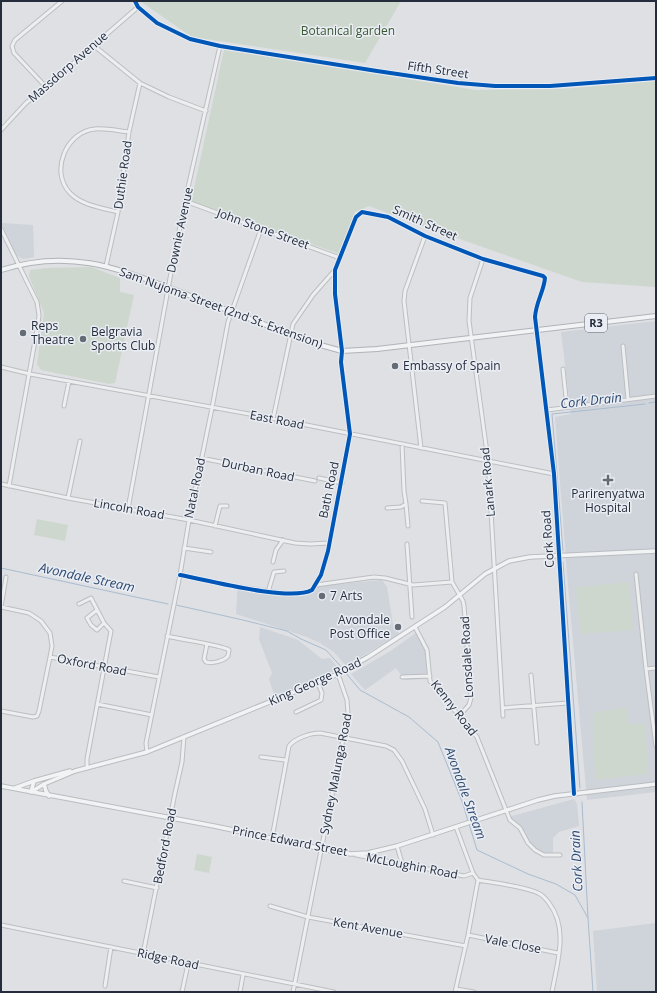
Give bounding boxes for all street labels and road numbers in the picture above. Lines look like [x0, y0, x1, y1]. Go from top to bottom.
street label: Massdorp Avenue [24, 27, 111, 106]
street label: Fifth Street [406, 57, 470, 82]
street label: Duthie Road [109, 139, 136, 210]
street label: Downie Avenue [162, 185, 197, 274]
street label: Smith Street [390, 201, 460, 244]
street label: John Stone Street [214, 204, 312, 253]
street label: Sam Nujoma Street (2nd St. Extension) [117, 263, 326, 352]
road number: R3 [585, 314, 607, 332]
street label: East Road [248, 406, 306, 433]
street label: Lanark Road [476, 446, 499, 518]
street label: Durban Road [220, 453, 296, 486]
street label: Natal Road [180, 456, 209, 520]
street label: Bath Road [314, 460, 343, 520]
street label: Lincoln Road [92, 494, 166, 523]
street label: Cork Road [537, 510, 558, 568]
street label: Lonsdale Road [456, 616, 477, 698]
street label: Oxford Road [56, 649, 129, 680]
street label: King George Road [266, 653, 364, 710]
street label: Kenny Road [427, 676, 482, 739]
street label: Sydney Malunga Road [315, 712, 356, 836]
street label: Bedford Road [149, 806, 180, 885]
street label: Prince Edward Street [231, 821, 349, 860]
street label: McLoughin Road [365, 848, 460, 883]
street label: Kent Avenue [332, 913, 405, 942]
street label: Vale Close [484, 930, 543, 957]
street label: Ridge Road [136, 944, 201, 973]

